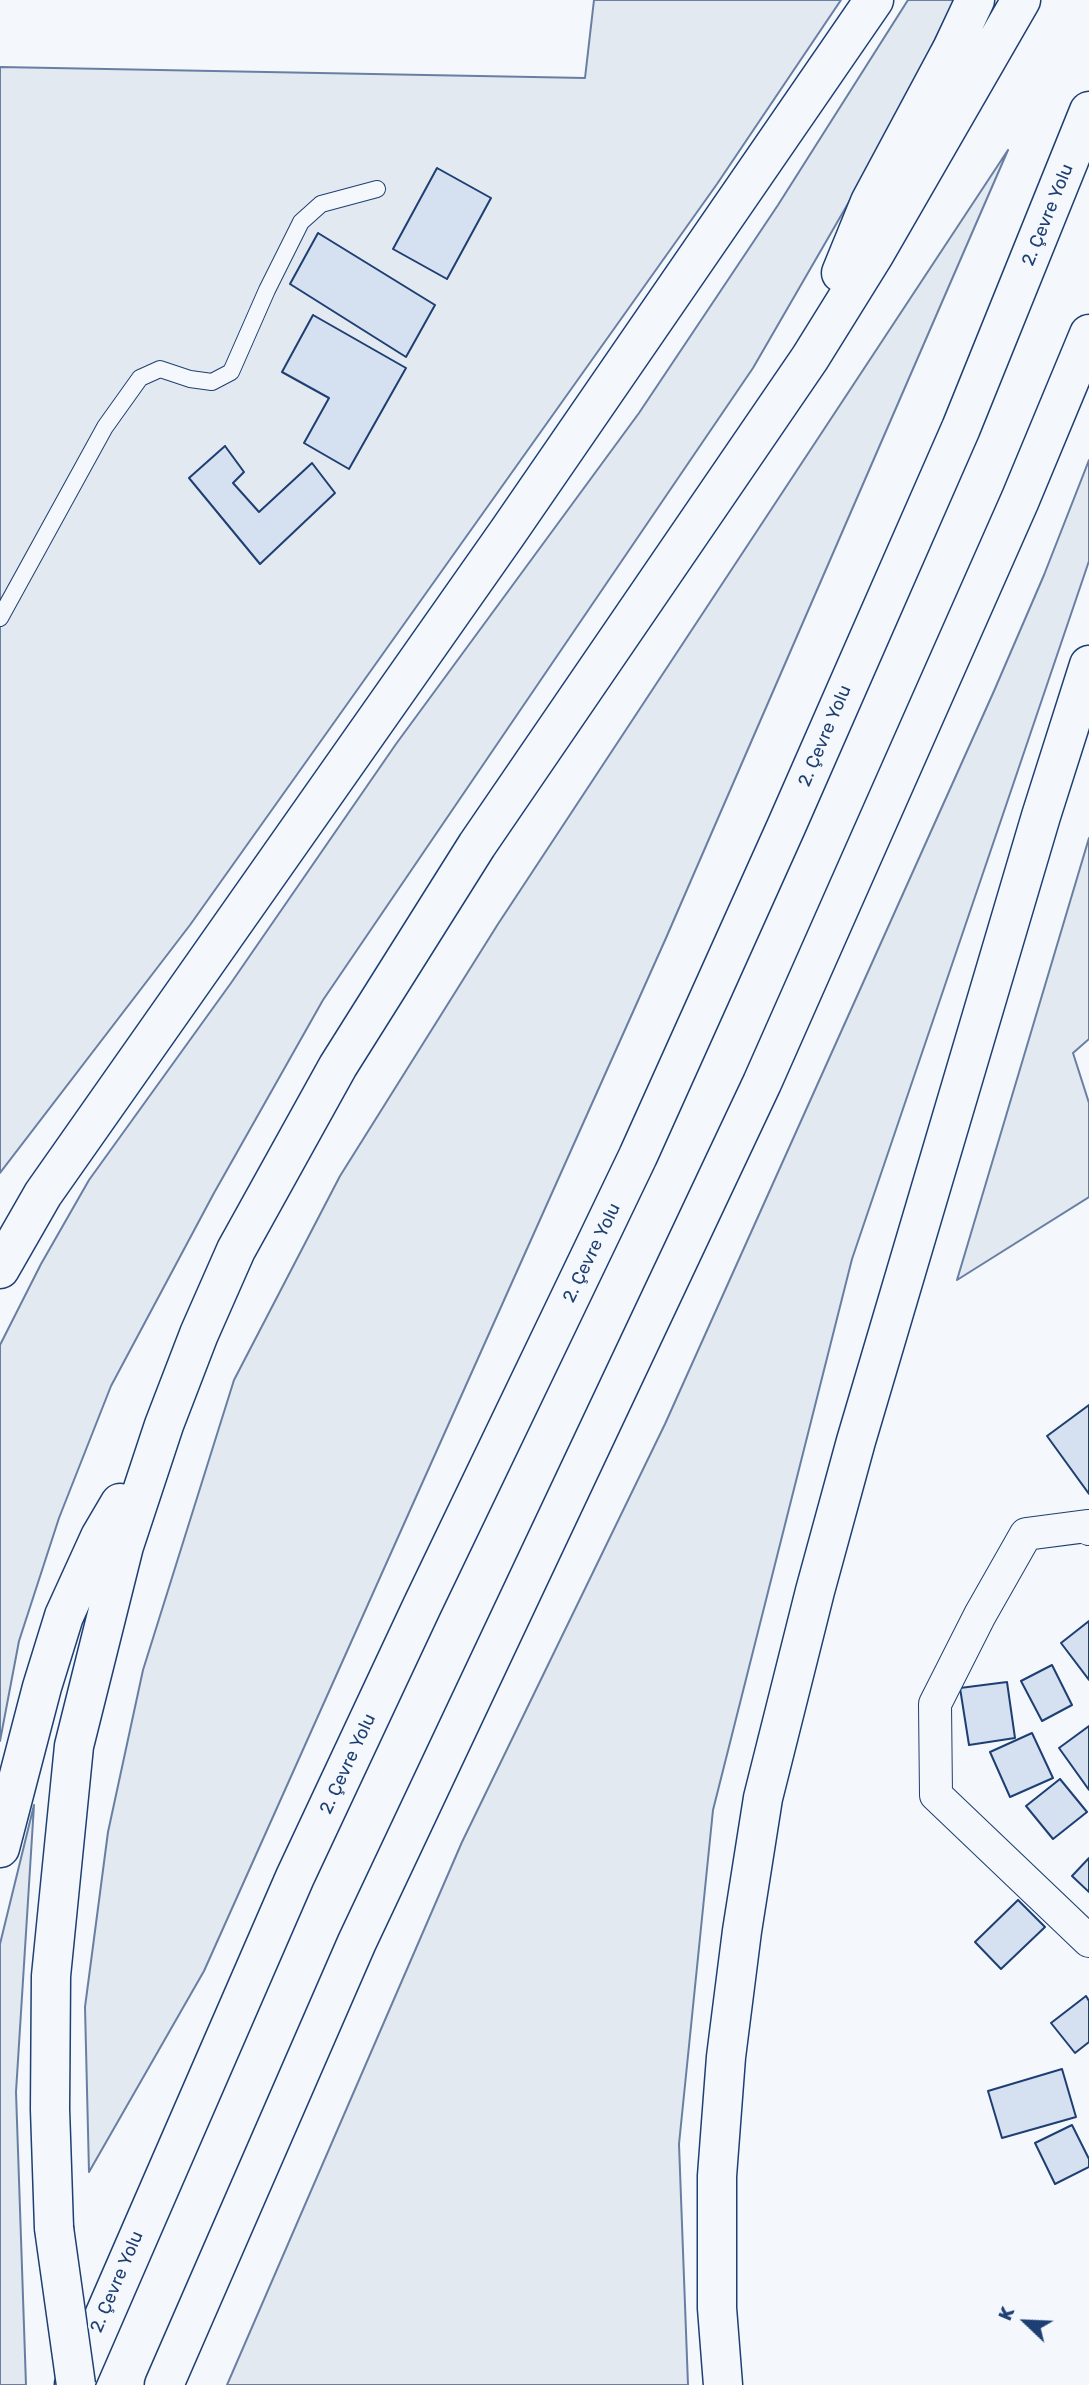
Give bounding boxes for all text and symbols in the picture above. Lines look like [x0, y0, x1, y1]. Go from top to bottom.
street label: 2. Çevre Yolu [1018, 161, 1078, 269]
street label: 2. Çevre Yolu [794, 682, 856, 790]
street label: 2. Çevre Yolu [559, 1200, 625, 1306]
street label: 2. Çevre Yolu [315, 1710, 381, 1818]
street label: 2. Çevre Yolu [86, 2228, 148, 2336]
north arrow [991, 2287, 1061, 2357]
text: K [993, 2303, 1019, 2324]

